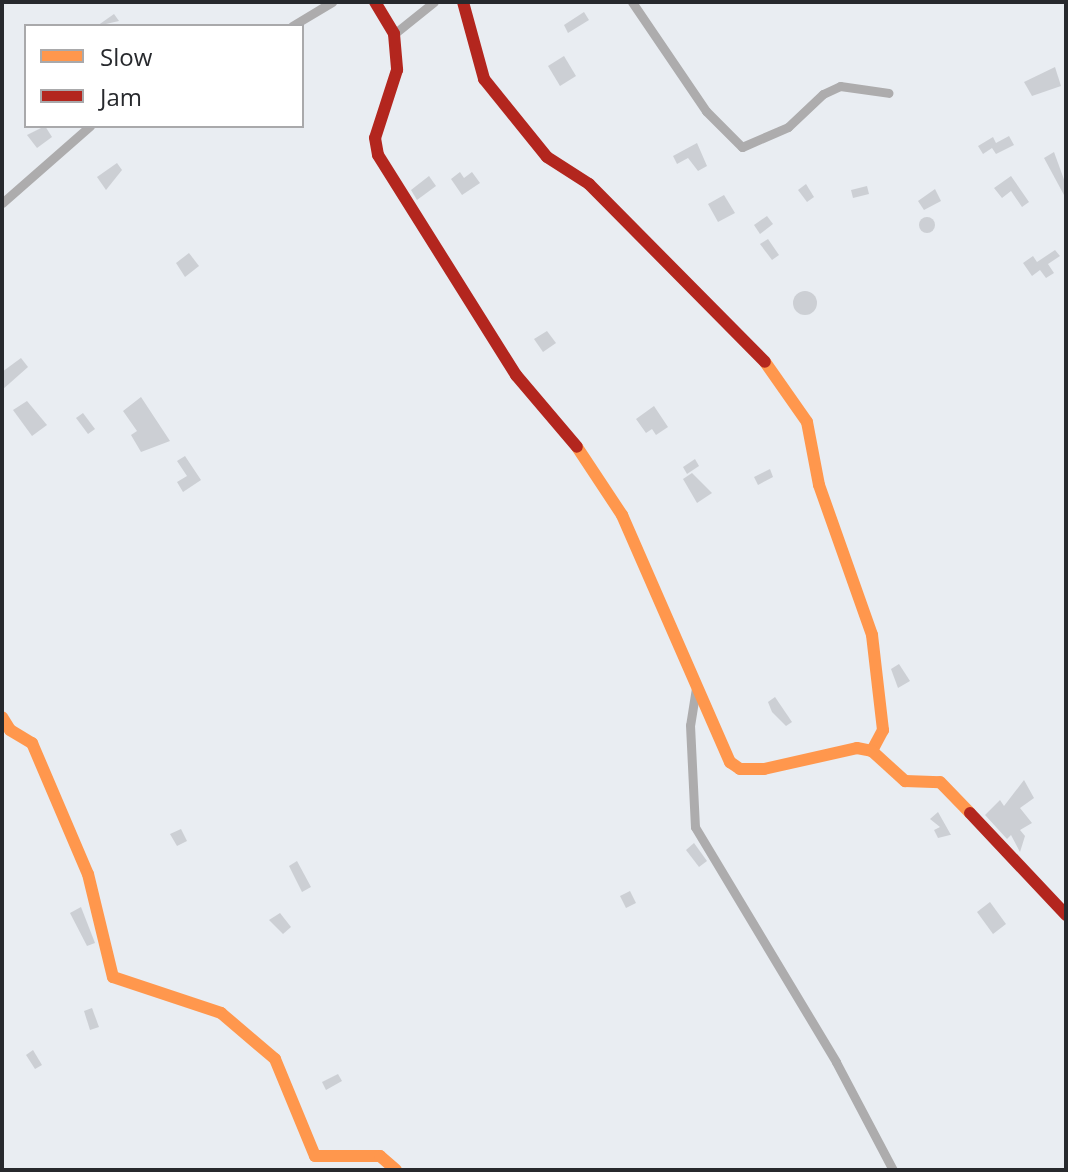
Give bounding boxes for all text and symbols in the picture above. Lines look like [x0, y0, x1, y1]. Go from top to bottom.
legend [24, 24, 304, 128]
text: Slow [100, 40, 152, 73]
text: Jam [100, 80, 142, 113]

